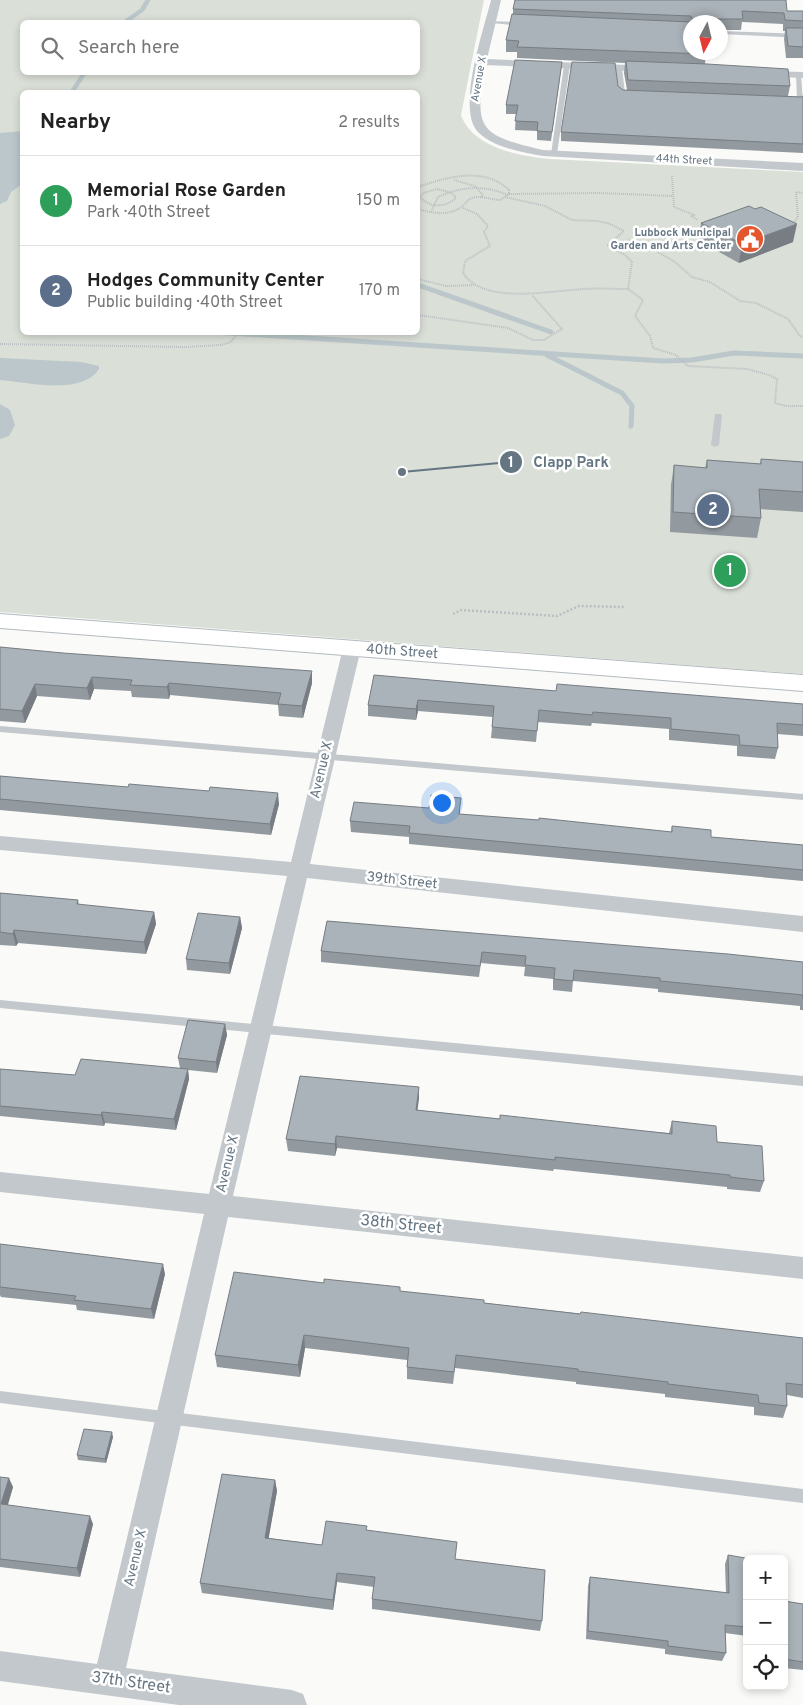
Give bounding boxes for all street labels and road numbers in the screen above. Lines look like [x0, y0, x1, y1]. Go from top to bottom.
street label: Avenue X [468, 55, 490, 103]
street label: 44th Street [655, 152, 713, 168]
street label: 40th Street [365, 641, 439, 663]
street label: Avenue X [307, 740, 337, 800]
street label: 39th Street [366, 869, 438, 893]
street label: Avenue X [213, 1134, 243, 1194]
street label: 38th Street [359, 1211, 443, 1239]
street label: Avenue X [121, 1528, 151, 1588]
street label: 37th Street [90, 1668, 172, 1698]

